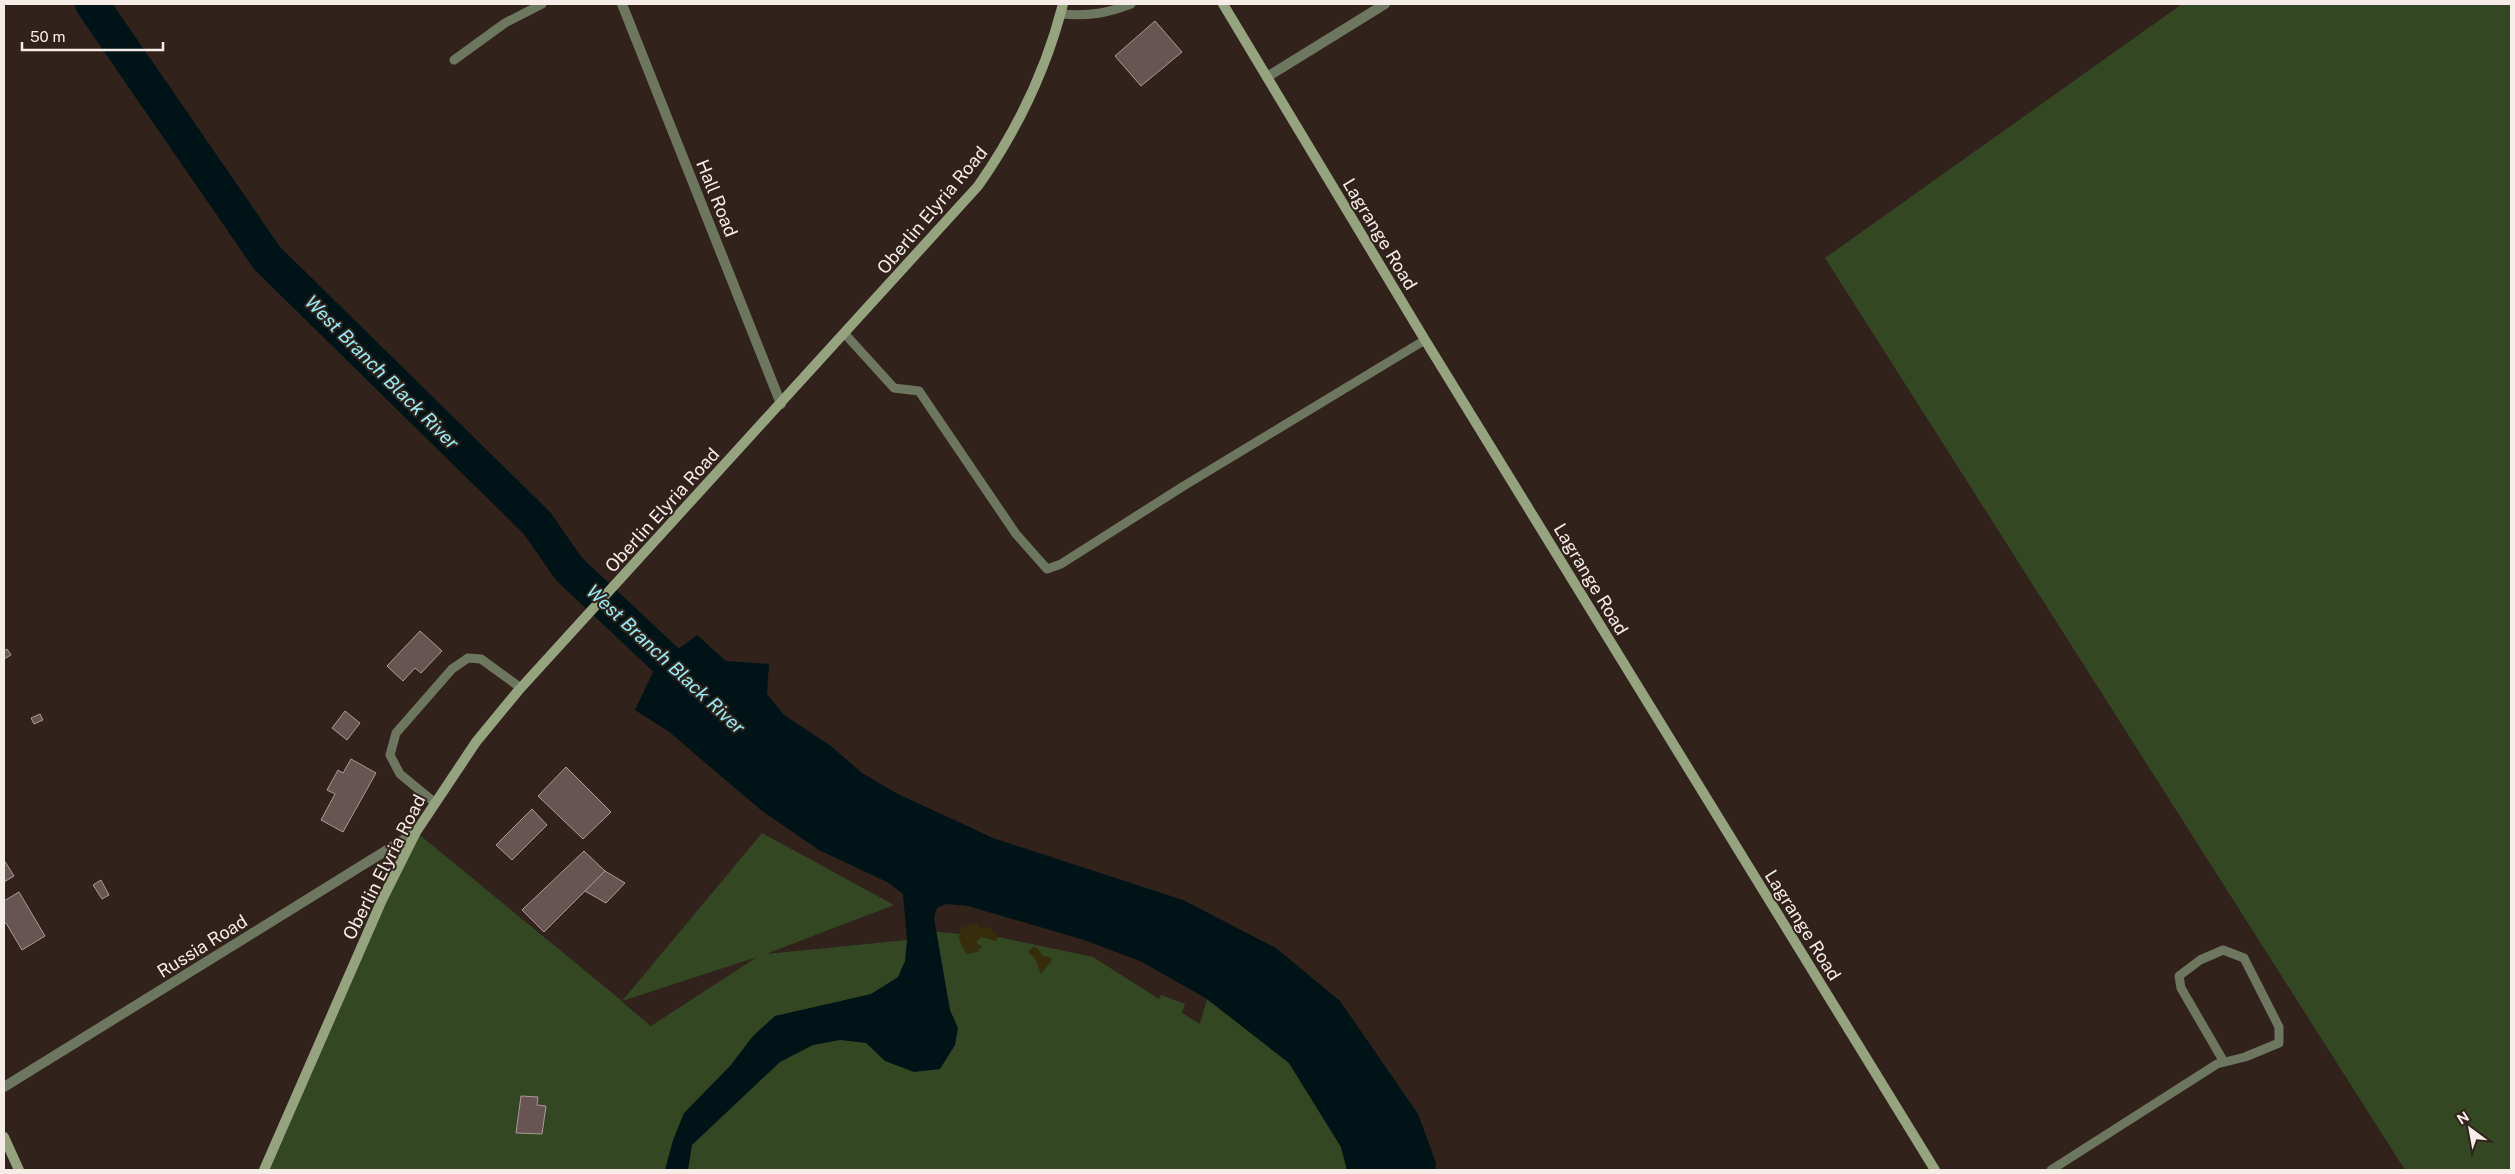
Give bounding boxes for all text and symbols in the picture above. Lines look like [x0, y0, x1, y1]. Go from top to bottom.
scale bar [22, 20, 164, 52]
text: 50 m [30, 28, 65, 45]
street label: Oberlin Elyria Road [873, 142, 991, 278]
street label: Hall Road [692, 156, 742, 240]
street label: Lagrange Road [1338, 174, 1422, 294]
water label: West Branch Black River [301, 291, 464, 454]
street label: Oberlin Elyria Road [601, 444, 723, 576]
street label: Lagrange Road [1549, 519, 1633, 639]
water label: West Branch Black River [582, 580, 750, 739]
street label: Oberlin Elyria Road [338, 791, 430, 943]
street label: Lagrange Road [1761, 866, 1845, 984]
street label: Russia Road [153, 910, 251, 982]
north arrow [2445, 1104, 2495, 1154]
text: N [2454, 1108, 2472, 1128]

